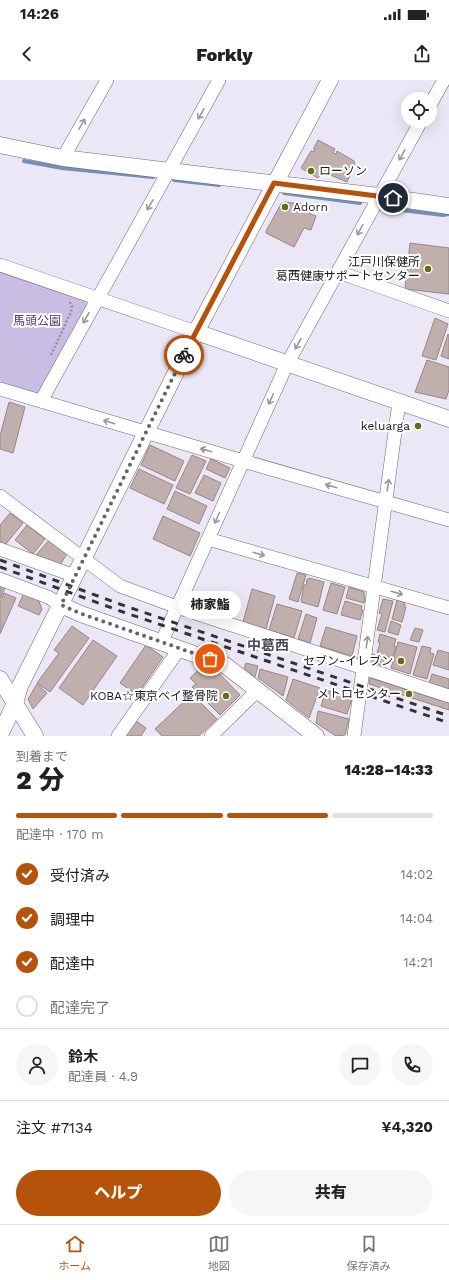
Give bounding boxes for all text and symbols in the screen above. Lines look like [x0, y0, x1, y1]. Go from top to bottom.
text: 14:26 [20, 5, 59, 23]
icon: back [16, 43, 38, 65]
icon: share [411, 43, 433, 65]
text: Forkly [196, 44, 253, 65]
map controls [401, 92, 437, 128]
button: locate [401, 92, 437, 128]
one-way arrow [196, 108, 204, 120]
one-way arrow [78, 118, 86, 130]
one-way arrow [397, 149, 405, 161]
place label: ローソン [319, 164, 367, 178]
marker: ローソン [306, 166, 316, 176]
pin [376, 181, 410, 215]
icon: home [382, 187, 404, 209]
one-way arrow [146, 199, 154, 211]
place label: Adorn [293, 200, 328, 214]
marker: Adorn [280, 202, 290, 212]
one-way arrow [356, 224, 364, 236]
place label: 江戸川保健所 葛西健康サポートセンター [276, 255, 420, 283]
marker: 江戸川保健所 葛西健康サポートセンター [423, 264, 433, 274]
one-way arrow [82, 312, 90, 324]
park label: 馬頭公園 [13, 314, 61, 328]
courier [164, 335, 204, 375]
one-way arrow [293, 338, 301, 350]
icon: bike [173, 344, 195, 366]
one-way arrow [267, 393, 274, 405]
one-way arrow [102, 418, 115, 425]
place label: keluarga [361, 419, 410, 433]
marker: keluarga [413, 421, 423, 431]
one-way arrow [199, 446, 212, 453]
one-way arrow [384, 479, 392, 492]
one-way arrow [324, 482, 337, 489]
one-way arrow [213, 512, 220, 524]
one-way arrow [252, 550, 265, 558]
one-way arrow [391, 590, 404, 597]
callout: 柿家鮨 [179, 591, 241, 619]
text: 柿家鮨 [190, 597, 230, 612]
one-way arrow [363, 636, 371, 649]
district label: 中葛西 [247, 637, 289, 653]
pin [193, 642, 227, 676]
icon: bag [199, 648, 221, 670]
place label: セブン-イレブン [303, 654, 393, 668]
marker: セブン-イレブン [396, 656, 406, 666]
place label: メトロセンター [317, 687, 401, 701]
place label: KOBA☆東京ベイ整骨院 [90, 689, 218, 703]
marker: メトロセンター [404, 689, 414, 699]
marker: KOBA☆東京ベイ整骨院 [221, 691, 231, 701]
text: 到着まで [16, 749, 68, 764]
text: 14:28–14:33 [344, 761, 433, 779]
text: 2 分 [16, 765, 65, 795]
text: 配達中 · 170 m [16, 827, 104, 842]
icon: check [16, 863, 38, 885]
text: 受付済み [50, 867, 110, 885]
text: 14:02 [400, 867, 433, 882]
icon: check [16, 907, 38, 929]
text: 調理中 [50, 911, 95, 929]
text: 14:04 [400, 911, 433, 926]
icon: check [16, 951, 38, 973]
text: 配達中 [50, 955, 95, 973]
text: 14:21 [403, 955, 433, 970]
text: 配達完了 [50, 999, 110, 1017]
button: person [16, 1044, 58, 1086]
button: chat [339, 1044, 381, 1086]
button: phone [391, 1044, 433, 1086]
text: 鈴木 [68, 1048, 98, 1066]
text: 配達員 · 4.9 [68, 1069, 138, 1084]
text: ¥4,320 [382, 1118, 433, 1136]
text: 注文 #7134 [16, 1119, 93, 1137]
button: ヘルプ [16, 1170, 221, 1216]
button: 共有 [229, 1170, 433, 1216]
tab: ホーム [58, 1233, 91, 1273]
tab: 地図 [208, 1233, 230, 1273]
tab: 保存済み [347, 1233, 391, 1273]

